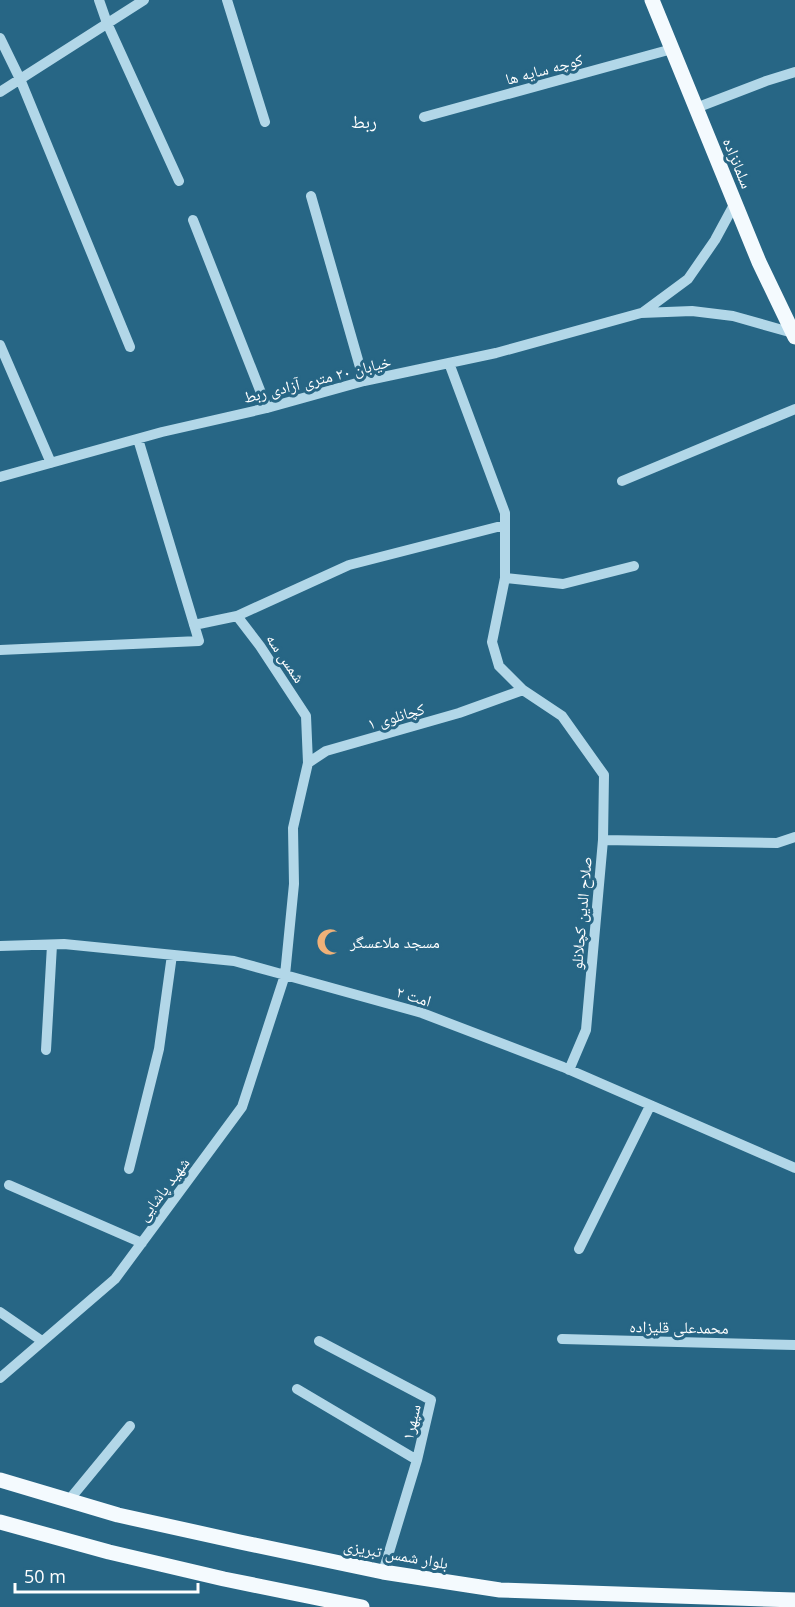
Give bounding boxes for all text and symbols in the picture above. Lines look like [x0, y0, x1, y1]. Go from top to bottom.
street label: کوچه سایه ها [503, 48, 586, 90]
district label: ربط [351, 109, 377, 133]
street label: سلمانزاده [718, 134, 758, 192]
street label: خیابان ۲۰ متری آزادی ربط [241, 350, 393, 408]
street label: شمس سه [261, 629, 311, 687]
street label: کچانلوی ۱ [365, 697, 427, 735]
street label: صلاح الدین کچلانلو [565, 856, 597, 970]
mosque icon: مسجد ملاعسگر [315, 927, 345, 957]
place label: مسجد ملاعسگر [349, 931, 440, 953]
street label: امت ۲ [394, 980, 434, 1012]
street label: شهید پاشایی [132, 1153, 194, 1225]
street label: محمدعلی قلیزاده [629, 1315, 729, 1339]
street label: سپهر۱ [396, 1402, 426, 1442]
street label: بلوار شمس تبریزی [342, 1534, 450, 1574]
scale bar [15, 1556, 198, 1594]
text: 50 m [24, 1564, 66, 1588]

